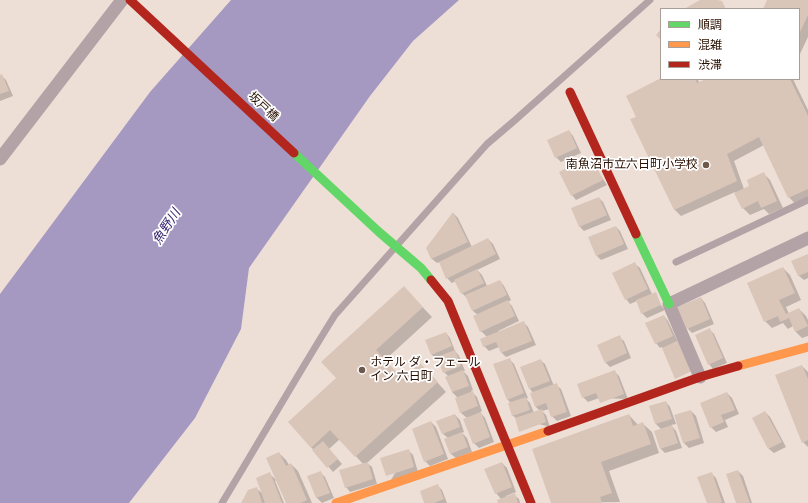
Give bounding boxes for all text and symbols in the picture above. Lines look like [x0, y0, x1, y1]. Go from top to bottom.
legend [660, 8, 800, 80]
text: 順調 [698, 18, 722, 33]
text: 混雑 [698, 38, 722, 53]
text: 渋滞 [698, 58, 722, 73]
street label: 坂戸橋 [245, 89, 281, 125]
place label: 南魚沼市立六日町小学校 [566, 158, 698, 172]
marker: 南魚沼市立六日町小学校 [701, 160, 711, 170]
water label: 魚野川 [150, 206, 184, 248]
place label: ホテル ダ・フェール イン 六日町 [370, 356, 481, 384]
marker: ホテル ダ・フェール イン 六日町 [357, 365, 367, 375]

